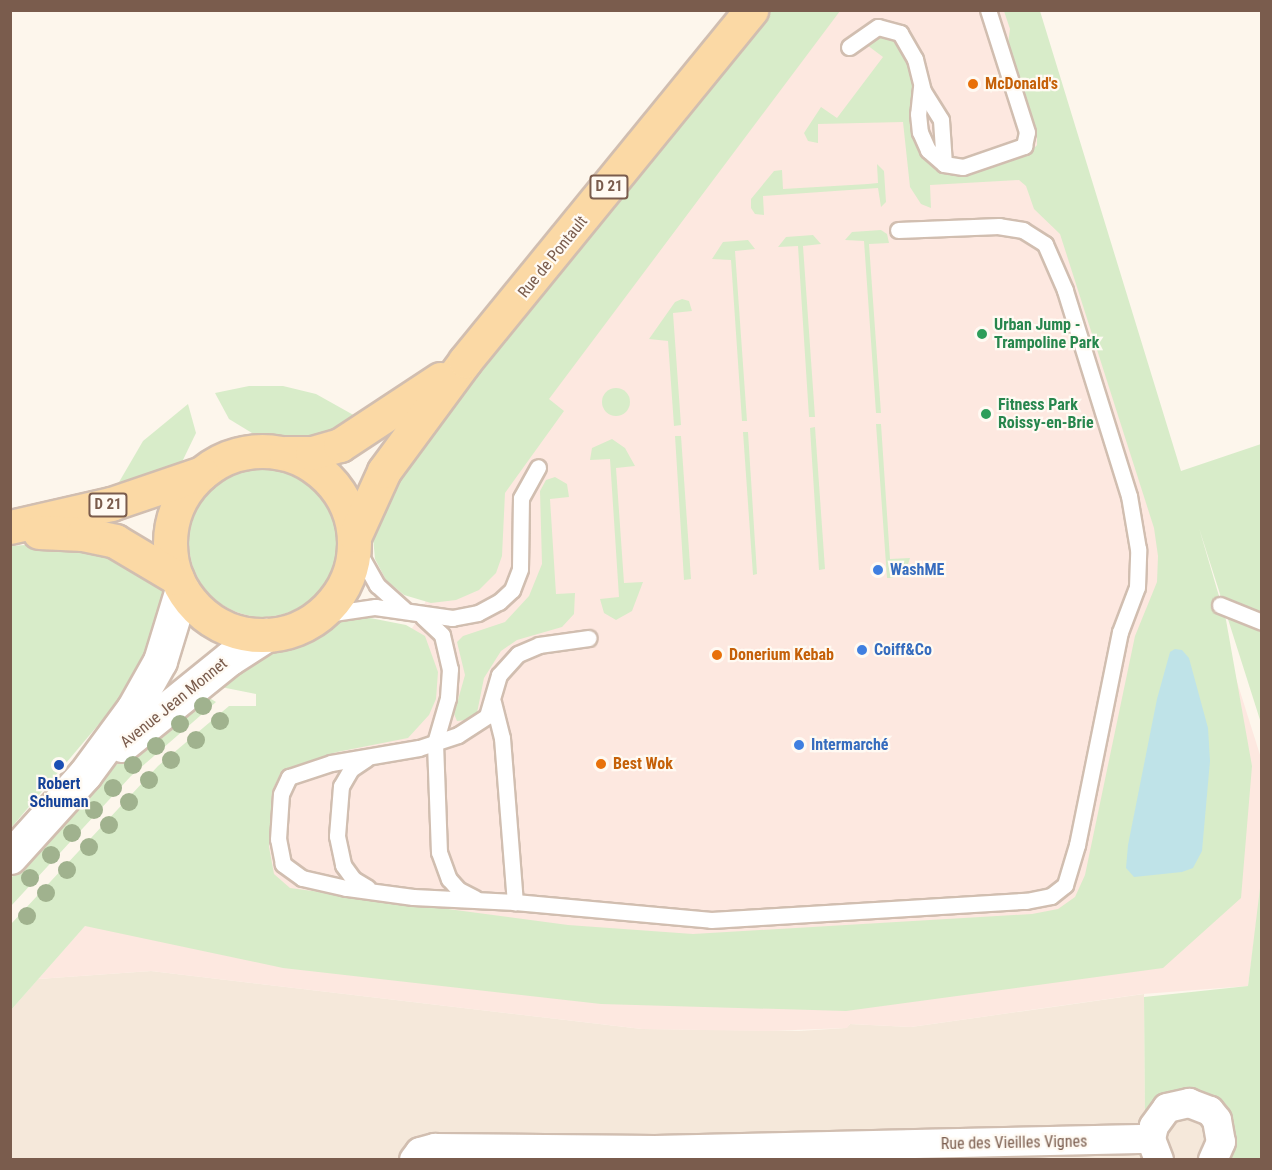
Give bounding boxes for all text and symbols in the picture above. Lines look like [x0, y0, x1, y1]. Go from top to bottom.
place label: McDonald's [985, 74, 1058, 94]
marker: McDonald's [966, 77, 980, 91]
road number: D 21 [588, 175, 630, 199]
street label: Rue de Pontault [514, 212, 592, 302]
place label: Urban Jump - Trampoline Park [994, 315, 1099, 353]
marker: Urban Jump - Trampoline Park [975, 327, 989, 341]
place label: Fitness Park Roissy-en-Brie [998, 395, 1094, 433]
marker: Fitness Park Roissy-en-Brie [979, 407, 993, 421]
road number: D 21 [87, 493, 129, 517]
place label: WashME [890, 560, 944, 580]
marker: WashME [871, 563, 885, 577]
place label: Coiff&Co [874, 640, 932, 660]
marker: Coiff&Co [855, 643, 869, 657]
place label: Donerium Kebab [729, 645, 834, 665]
marker: Donerium Kebab [710, 648, 724, 662]
street label: Avenue Jean Monnet [117, 654, 231, 752]
place label: Intermarché [811, 735, 888, 755]
marker: Intermarché [792, 738, 806, 752]
place label: Best Wok [613, 754, 673, 774]
marker: Best Wok [594, 757, 608, 771]
marker: Robert Schuman [52, 758, 66, 772]
place label: Robert Schuman [29, 774, 89, 812]
street label: Rue des Vieilles Vignes [941, 1132, 1087, 1154]

